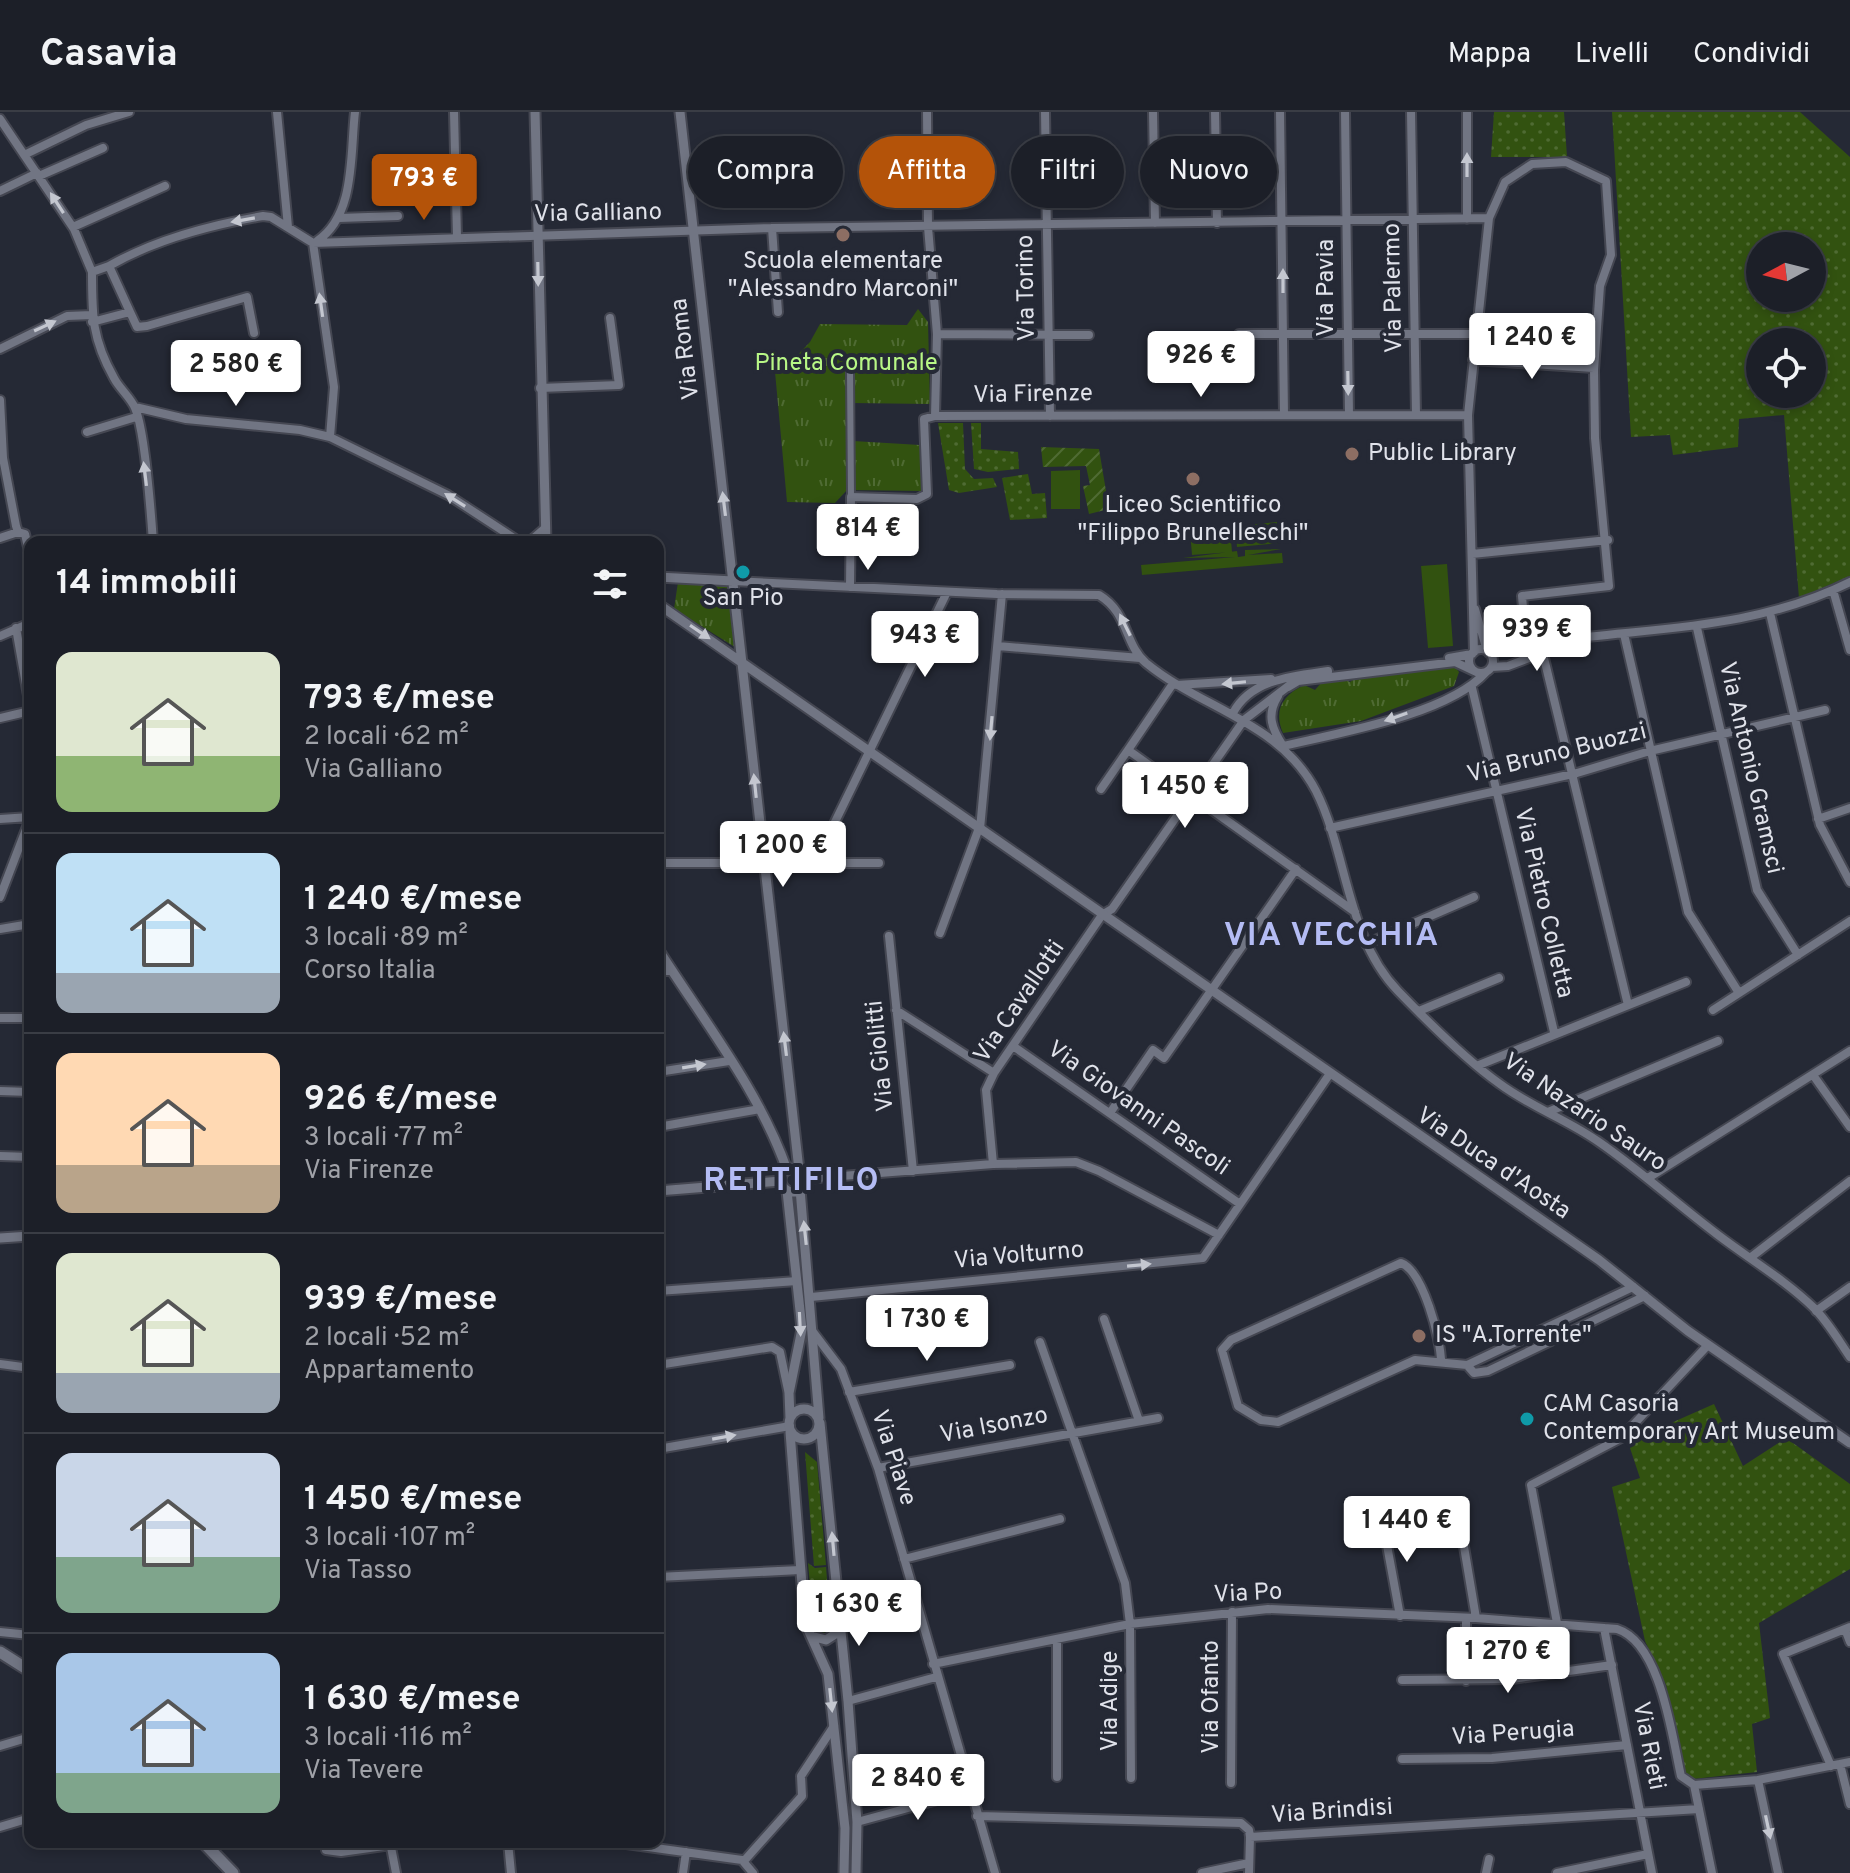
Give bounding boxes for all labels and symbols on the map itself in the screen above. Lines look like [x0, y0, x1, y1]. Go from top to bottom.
one-way arrow [1461, 152, 1473, 177]
pin: 793 € [368, 154, 480, 222]
one-way arrow [50, 192, 65, 214]
street label: Via Galliano [534, 198, 662, 230]
one-way arrow [230, 214, 255, 226]
street label: Via Palermo [1378, 223, 1410, 353]
marker: Scuola elementare "Alessandro Marconi" [834, 226, 852, 244]
north arrow [1746, 232, 1826, 312]
street label: Via Torino [1011, 234, 1043, 342]
street label: Via Pavia [1312, 239, 1342, 337]
place label: Scuola elementare "Alessandro Marconi" [728, 247, 958, 305]
one-way arrow [532, 262, 544, 287]
one-way arrow [1277, 268, 1289, 293]
one-way arrow [314, 292, 327, 317]
street label: Via Roma [665, 297, 707, 401]
pin: 1 240 € [1458, 313, 1606, 381]
one-way arrow [33, 319, 56, 333]
pin: 926 € [1145, 331, 1257, 399]
pin: 2 580 € [162, 340, 310, 408]
park label: Pineta Comunale [754, 349, 938, 379]
one-way arrow [1342, 371, 1355, 396]
street label: Via Firenze [973, 379, 1093, 411]
place label: Public Library [1368, 439, 1517, 469]
marker: Public Library [1343, 445, 1361, 463]
one-way arrow [139, 461, 152, 486]
marker: Liceo Scientifico "Filippo Brunelleschi" [1184, 470, 1202, 488]
one-way arrow [717, 491, 730, 516]
place label: Liceo Scientifico "Filippo Brunelleschi" [1078, 491, 1308, 549]
one-way arrow [444, 492, 465, 507]
pin: 814 € [812, 504, 924, 572]
marker: San Pio [734, 563, 752, 581]
place label: San Pio [702, 584, 784, 614]
pin: 939 € [1481, 605, 1593, 673]
pin: 943 € [869, 611, 981, 679]
one-way arrow [1118, 614, 1132, 637]
one-way arrow [689, 624, 711, 639]
street label: Via Antonio Gramsci [1711, 659, 1789, 877]
one-way arrow [1221, 676, 1246, 689]
one-way arrow [1383, 711, 1407, 723]
one-way arrow [984, 716, 997, 741]
street label: Via Bruno Buozzi [1464, 717, 1650, 791]
pin: 1 450 € [1111, 762, 1259, 830]
one-way arrow [749, 773, 762, 798]
street label: Via Pietro Colletta [1507, 805, 1579, 1001]
pin: 1 200 € [709, 821, 857, 889]
district label: VIA VECCHIA [1224, 917, 1440, 957]
street label: Via Cavallotti [968, 935, 1072, 1069]
street label: Via Giolitti [860, 999, 902, 1113]
one-way arrow [778, 1031, 791, 1056]
street label: Via Giovanni Pascoli [1041, 1035, 1235, 1183]
street label: Via Nazario Sauro [1496, 1047, 1672, 1179]
one-way arrow [681, 1059, 706, 1071]
street label: Via Duca d'Aosta [1410, 1101, 1576, 1227]
district label: RETTIFILO [703, 1162, 881, 1202]
one-way arrow [798, 1220, 811, 1245]
street label: Via Volturno [953, 1235, 1085, 1277]
one-way arrow [1127, 1259, 1152, 1272]
pin: 1 730 € [853, 1295, 1001, 1363]
one-way arrow [794, 1312, 807, 1337]
place label: IS "A.Torrente" [1435, 1321, 1592, 1351]
marker: IS "A.Torrente" [1410, 1327, 1428, 1345]
place label: CAM Casoria Contemporary Art Museum [1543, 1390, 1835, 1448]
street label: Via Isonzo [937, 1401, 1051, 1451]
street label: Via Piave [863, 1406, 923, 1510]
marker: CAM Casoria Contemporary Art Museum [1518, 1410, 1536, 1428]
one-way arrow [711, 1431, 736, 1443]
pin: 1 440 € [1333, 1496, 1481, 1564]
one-way arrow [826, 1531, 839, 1556]
street label: Via Po [1213, 1577, 1283, 1611]
pin: 1 630 € [785, 1580, 933, 1648]
pin: 1 270 € [1434, 1627, 1582, 1695]
street label: Via Ofanto [1197, 1640, 1227, 1754]
street label: Via Adige [1096, 1651, 1126, 1752]
one-way arrow [825, 1688, 838, 1713]
street label: Via Rieti [1625, 1699, 1671, 1793]
street label: Via Perugia [1451, 1715, 1575, 1753]
pin: 2 840 € [844, 1754, 992, 1822]
street label: Via Brindisi [1270, 1793, 1394, 1831]
one-way arrow [1762, 1814, 1775, 1839]

